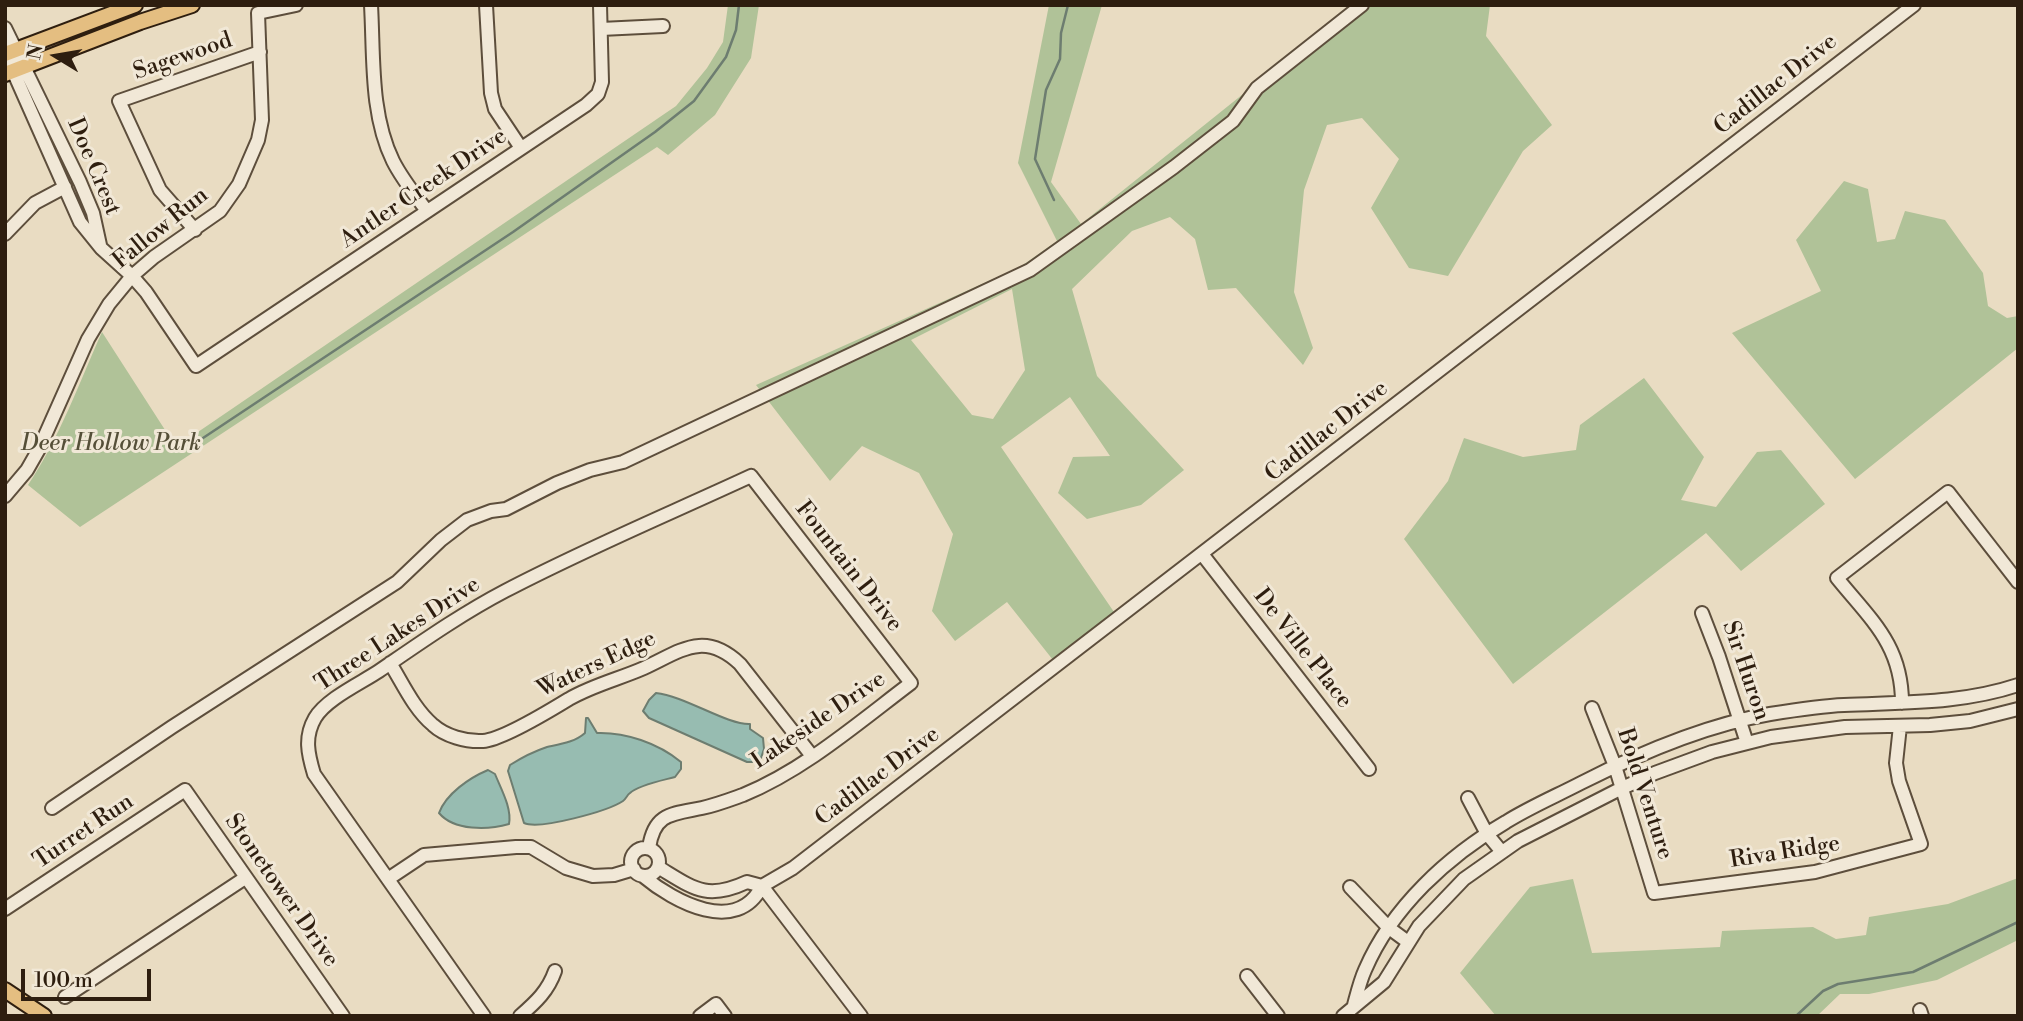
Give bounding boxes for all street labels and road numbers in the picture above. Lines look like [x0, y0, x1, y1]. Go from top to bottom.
street label: Sagewood [130, 27, 236, 87]
street label: Cadillac Drive [1709, 28, 1843, 142]
street label: Doe Crest [60, 114, 126, 220]
street label: Antler Creek Drive [335, 123, 513, 255]
street label: Fallow Run [108, 182, 214, 276]
street label: Cadillac Drive [1260, 375, 1394, 489]
street label: Fountain Drive [788, 496, 908, 638]
street label: Three Lakes Drive [310, 571, 486, 699]
street label: De Ville Place [1247, 584, 1357, 714]
street label: Sir Huron [1715, 618, 1775, 724]
street label: Waters Edge [533, 626, 661, 704]
street label: Lakeside Drive [747, 666, 891, 776]
street label: Cadillac Drive [810, 721, 946, 833]
street label: Bold Venture [1610, 725, 1678, 863]
street label: Turret Run [29, 788, 139, 876]
street label: Stonetower Drive [218, 809, 344, 973]
street label: Riva Ridge [1728, 831, 1842, 875]

